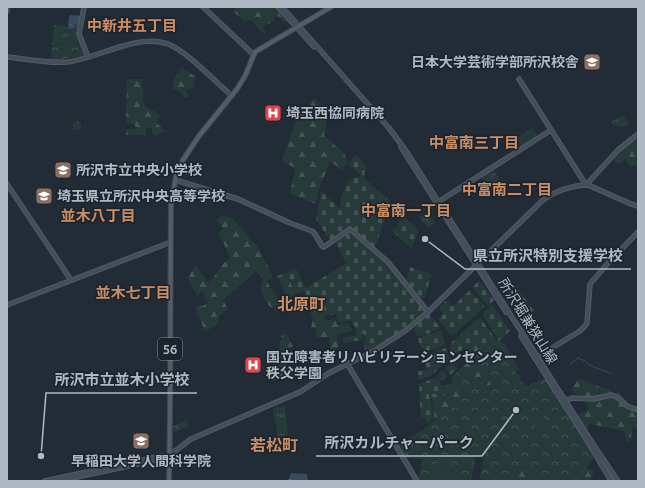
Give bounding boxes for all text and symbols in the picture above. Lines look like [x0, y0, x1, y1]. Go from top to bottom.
district label: 中新井五丁目 [87, 17, 177, 34]
school or university icon: 日本大学芸術学部所沢校舎 [582, 52, 602, 72]
place label: 日本大学芸術学部所沢校舎 [411, 54, 579, 70]
hospital icon: 埼玉西協同病院 [263, 103, 283, 123]
place label: 埼玉西協同病院 [286, 105, 384, 121]
district label: 中富南三丁目 [429, 134, 519, 151]
school or university icon: 所沢市立中央小学校 [53, 160, 73, 180]
place label: 所沢市立中央小学校 [76, 162, 202, 178]
district label: 中富南二丁目 [462, 181, 552, 198]
school or university icon: 埼玉県立所沢中央高等学校 [34, 186, 54, 206]
place label: 埼玉県立所沢中央高等学校 [57, 188, 225, 204]
district label: 中富南一丁目 [361, 202, 451, 219]
district label: 並木八丁目 [60, 207, 136, 224]
callout: 県立所沢特別支援学校 [465, 242, 631, 269]
text: 県立所沢特別支援学校 [473, 247, 623, 264]
street label: 所沢堀兼狭山線 [495, 275, 561, 367]
district label: 並木七丁目 [95, 284, 171, 301]
district label: 北原町 [277, 295, 325, 313]
road number: 56 [158, 338, 182, 360]
place label: 国立障害者リハビリテーションセンター 秩父学園 [266, 349, 518, 381]
hospital icon: 国立障害者リハビリテーションセンター 秩父学園 [243, 355, 263, 375]
callout: 所沢市立並木小学校 [46, 366, 197, 393]
text: 所沢市立並木小学校 [54, 371, 190, 388]
callout: 所沢カルチャーパーク [316, 429, 482, 456]
school or university icon: 早稲田大学人間科学院 [131, 431, 151, 451]
text: 所沢カルチャーパーク [324, 434, 474, 451]
district label: 若松町 [250, 436, 298, 454]
place label: 早稲田大学人間科学院 [71, 453, 211, 469]

